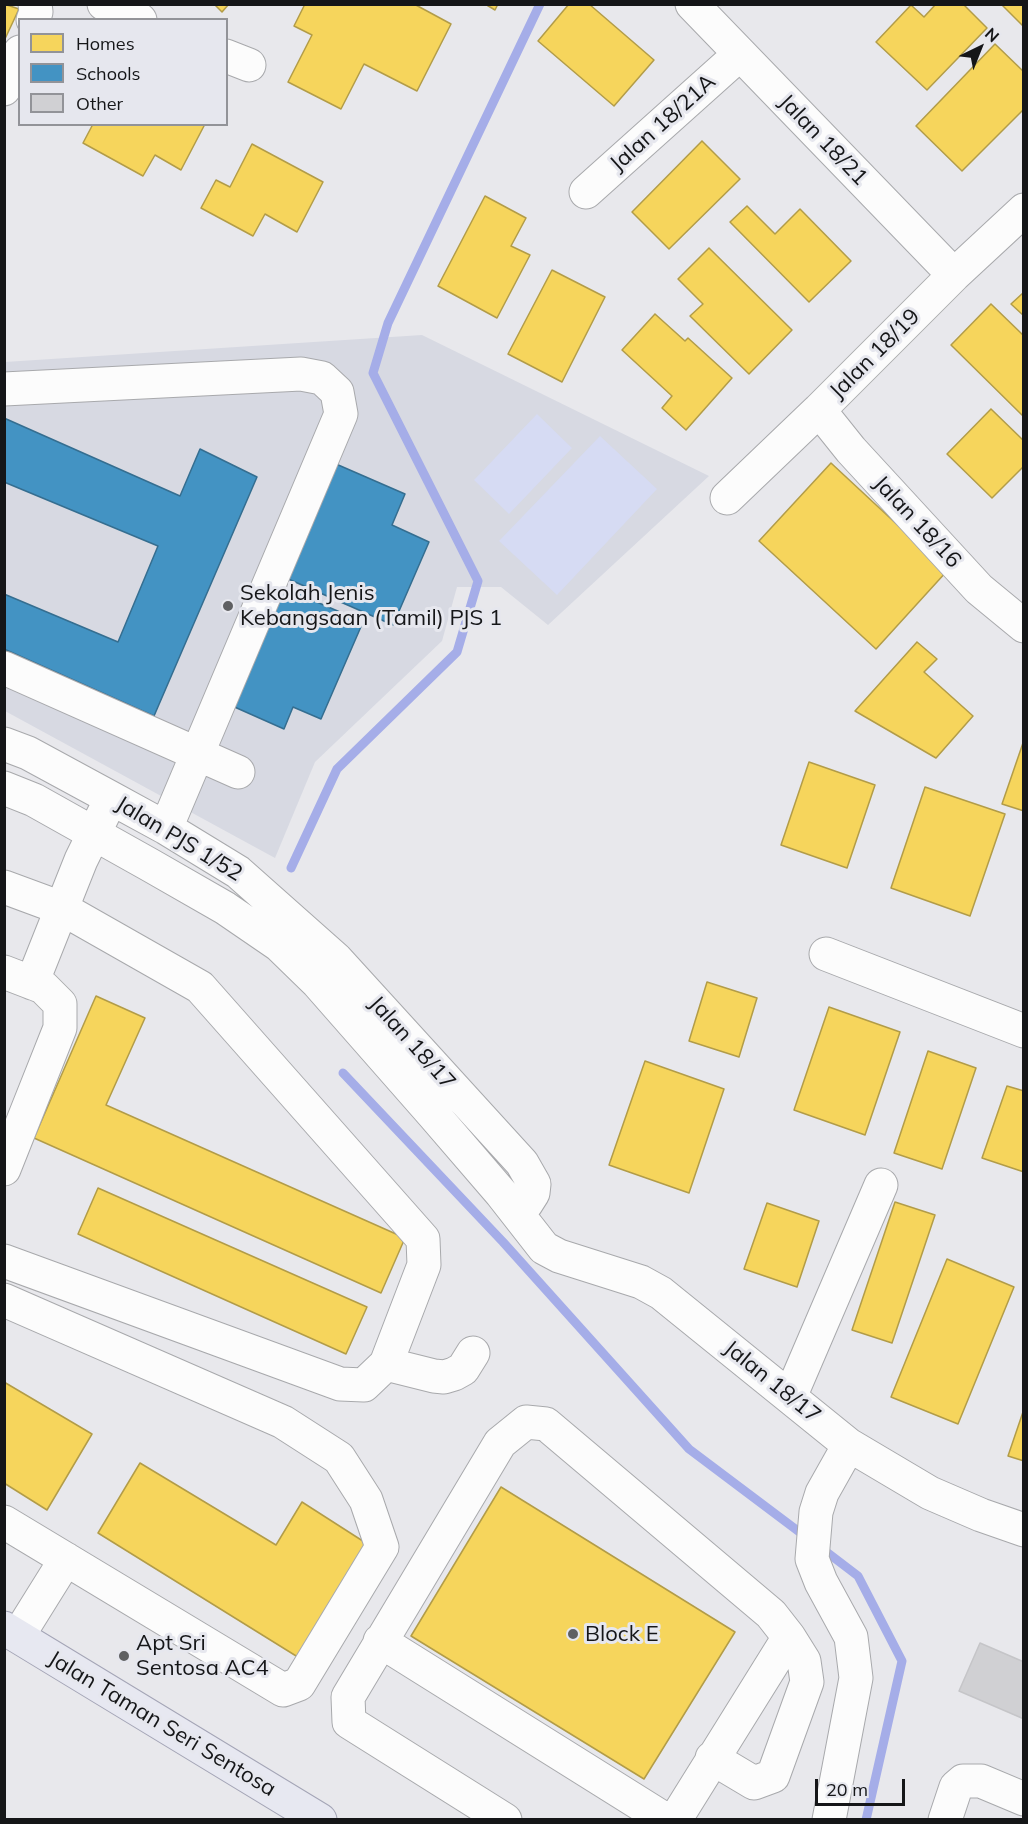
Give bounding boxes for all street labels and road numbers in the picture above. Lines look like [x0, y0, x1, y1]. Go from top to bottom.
street label: Jalan 18/21A [605, 69, 721, 177]
street label: Jalan 18/21 [773, 89, 873, 191]
street label: Jalan 18/19 [824, 303, 926, 405]
street label: Jalan 18/16 [868, 470, 966, 574]
street label: Jalan PJS 1/52 [111, 791, 247, 887]
street label: Jalan 18/17 [363, 991, 461, 1095]
street label: Jalan 18/17 [718, 1335, 826, 1429]
street label: Jalan Taman Seri Sentosa [43, 1645, 281, 1803]

